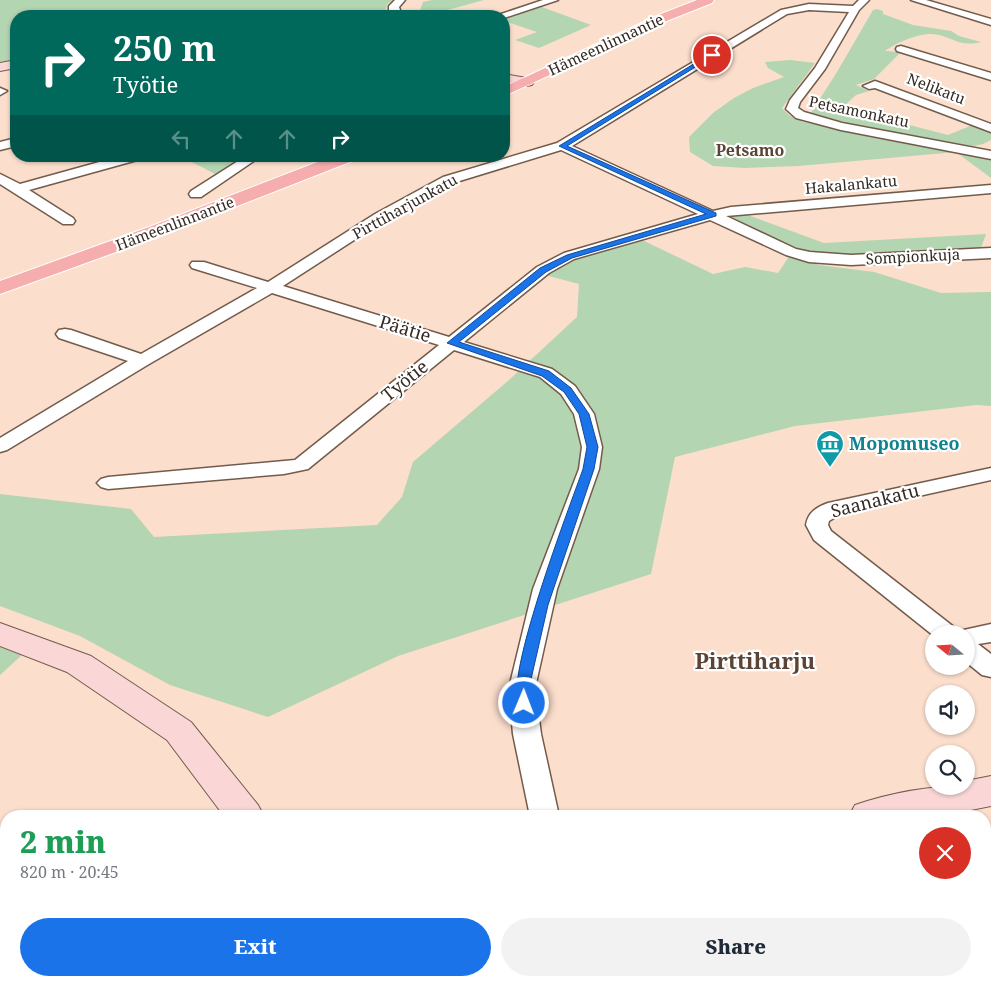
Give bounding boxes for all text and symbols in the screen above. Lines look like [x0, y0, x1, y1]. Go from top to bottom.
street label: Hämeenlinnantie [545, 9, 667, 80]
text: 250 m [113, 24, 216, 71]
icon: right [30, 30, 95, 95]
pin [691, 34, 733, 76]
icon: arrive [698, 41, 726, 69]
street label: Nelikatu [904, 68, 969, 108]
text: Työtie [113, 69, 178, 99]
street label: Petsamonkatu [807, 91, 912, 132]
icon: left [167, 125, 195, 153]
icon: ahead [220, 125, 248, 153]
icon: ahead [273, 125, 301, 153]
icon: right [326, 125, 354, 153]
district label: Petsamo [716, 139, 785, 161]
street label: Pirttiharjunkatu [348, 169, 461, 243]
street label: Hakalankatu [804, 170, 898, 198]
street label: Hämeenlinnantie [113, 191, 237, 255]
street label: Sompionkuja [865, 244, 961, 268]
street label: Päätie [377, 309, 434, 347]
street label: Työtie [376, 354, 433, 406]
museum icon: Mopomuseo [815, 429, 845, 468]
place label: Mopomuseo [849, 431, 960, 455]
street label: Saanakatu [828, 477, 922, 523]
north arrow [925, 625, 975, 675]
map controls [925, 625, 975, 795]
district label: Pirttiharju [695, 645, 816, 675]
position arrow [497, 676, 549, 728]
button: sound [925, 685, 975, 735]
button: search [925, 745, 975, 795]
text: 2 min [20, 821, 106, 862]
button: close [919, 827, 971, 879]
text: 820 m · 20:45 [20, 861, 119, 883]
button: Exit [20, 918, 491, 976]
button: Share [501, 918, 971, 976]

